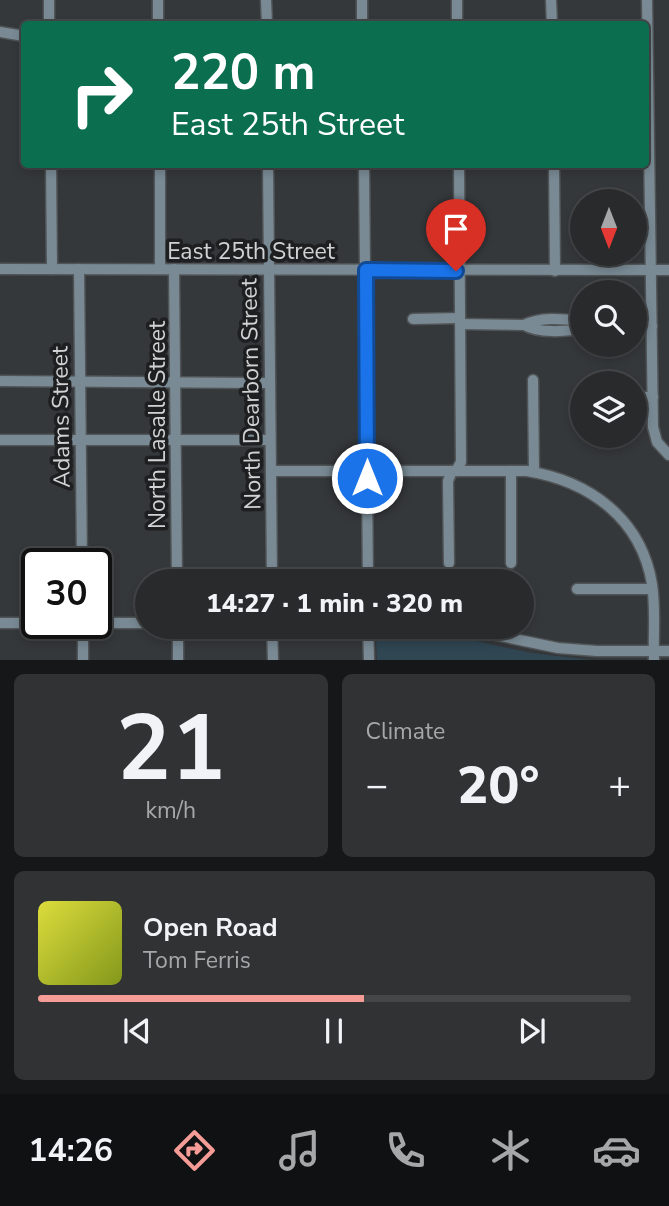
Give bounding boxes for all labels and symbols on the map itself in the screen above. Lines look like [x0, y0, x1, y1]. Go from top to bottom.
north arrow [570, 189, 648, 266]
pin [426, 199, 486, 271]
street label: East 25th Street [167, 236, 336, 267]
street label: North Dearborn Street [233, 277, 269, 510]
street label: North Lasalle Street [142, 320, 173, 529]
street label: Adams Street [44, 345, 78, 488]
position arrow [330, 441, 404, 515]
speed limit sign: 30 [21, 548, 112, 639]

